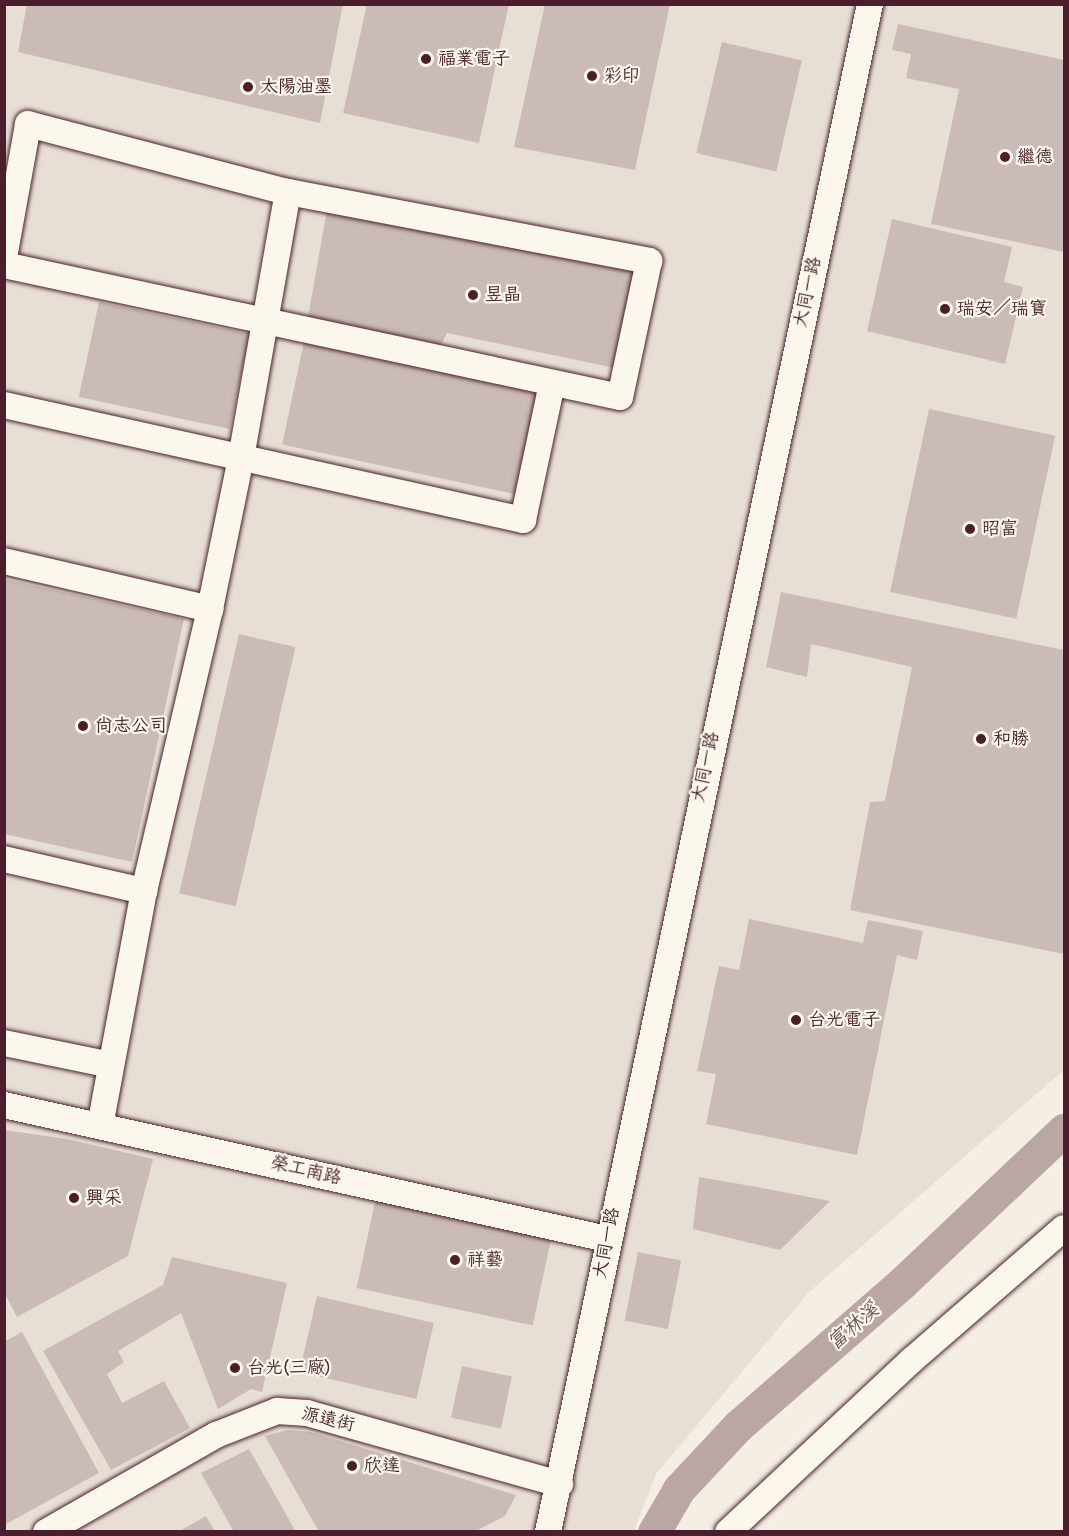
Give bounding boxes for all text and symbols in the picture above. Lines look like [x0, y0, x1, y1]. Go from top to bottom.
place label: 福業電子 [438, 48, 510, 70]
marker: 福業電子 [419, 52, 433, 66]
place label: 彩印 [604, 65, 640, 87]
marker: 彩印 [585, 69, 599, 83]
place label: 太陽油墨 [260, 76, 332, 98]
marker: 太陽油墨 [241, 80, 255, 94]
place label: 繼德 [1017, 146, 1053, 168]
marker: 繼德 [998, 150, 1012, 164]
street label: 大同一路 [790, 255, 826, 329]
place label: 昱晶 [485, 284, 521, 306]
marker: 昱晶 [466, 288, 480, 302]
place label: 瑞安／瑞寶 [957, 298, 1047, 320]
marker: 瑞安／瑞寶 [938, 302, 952, 316]
place label: 昭富 [982, 518, 1018, 540]
marker: 昭富 [963, 522, 977, 536]
place label: 尚志公司 [95, 715, 167, 737]
marker: 尚志公司 [76, 719, 90, 733]
place label: 和勝 [993, 728, 1029, 750]
street label: 大同一路 [688, 730, 724, 804]
marker: 和勝 [974, 732, 988, 746]
place label: 台光電子 [808, 1009, 880, 1031]
marker: 台光電子 [789, 1013, 803, 1027]
street label: 榮工南路 [268, 1152, 344, 1190]
place label: 興采 [86, 1187, 122, 1209]
marker: 興采 [67, 1191, 81, 1205]
street label: 大同一路 [590, 1206, 624, 1280]
place label: 祥藝 [467, 1249, 503, 1271]
marker: 祥藝 [448, 1253, 462, 1267]
water label: 富林溪 [822, 1297, 884, 1355]
place label: 台光(三廠) [247, 1357, 331, 1379]
marker: 台光(三廠) [228, 1361, 242, 1375]
street label: 源遠街 [299, 1403, 357, 1437]
place label: 欣達 [364, 1455, 400, 1477]
marker: 欣達 [345, 1459, 359, 1473]

